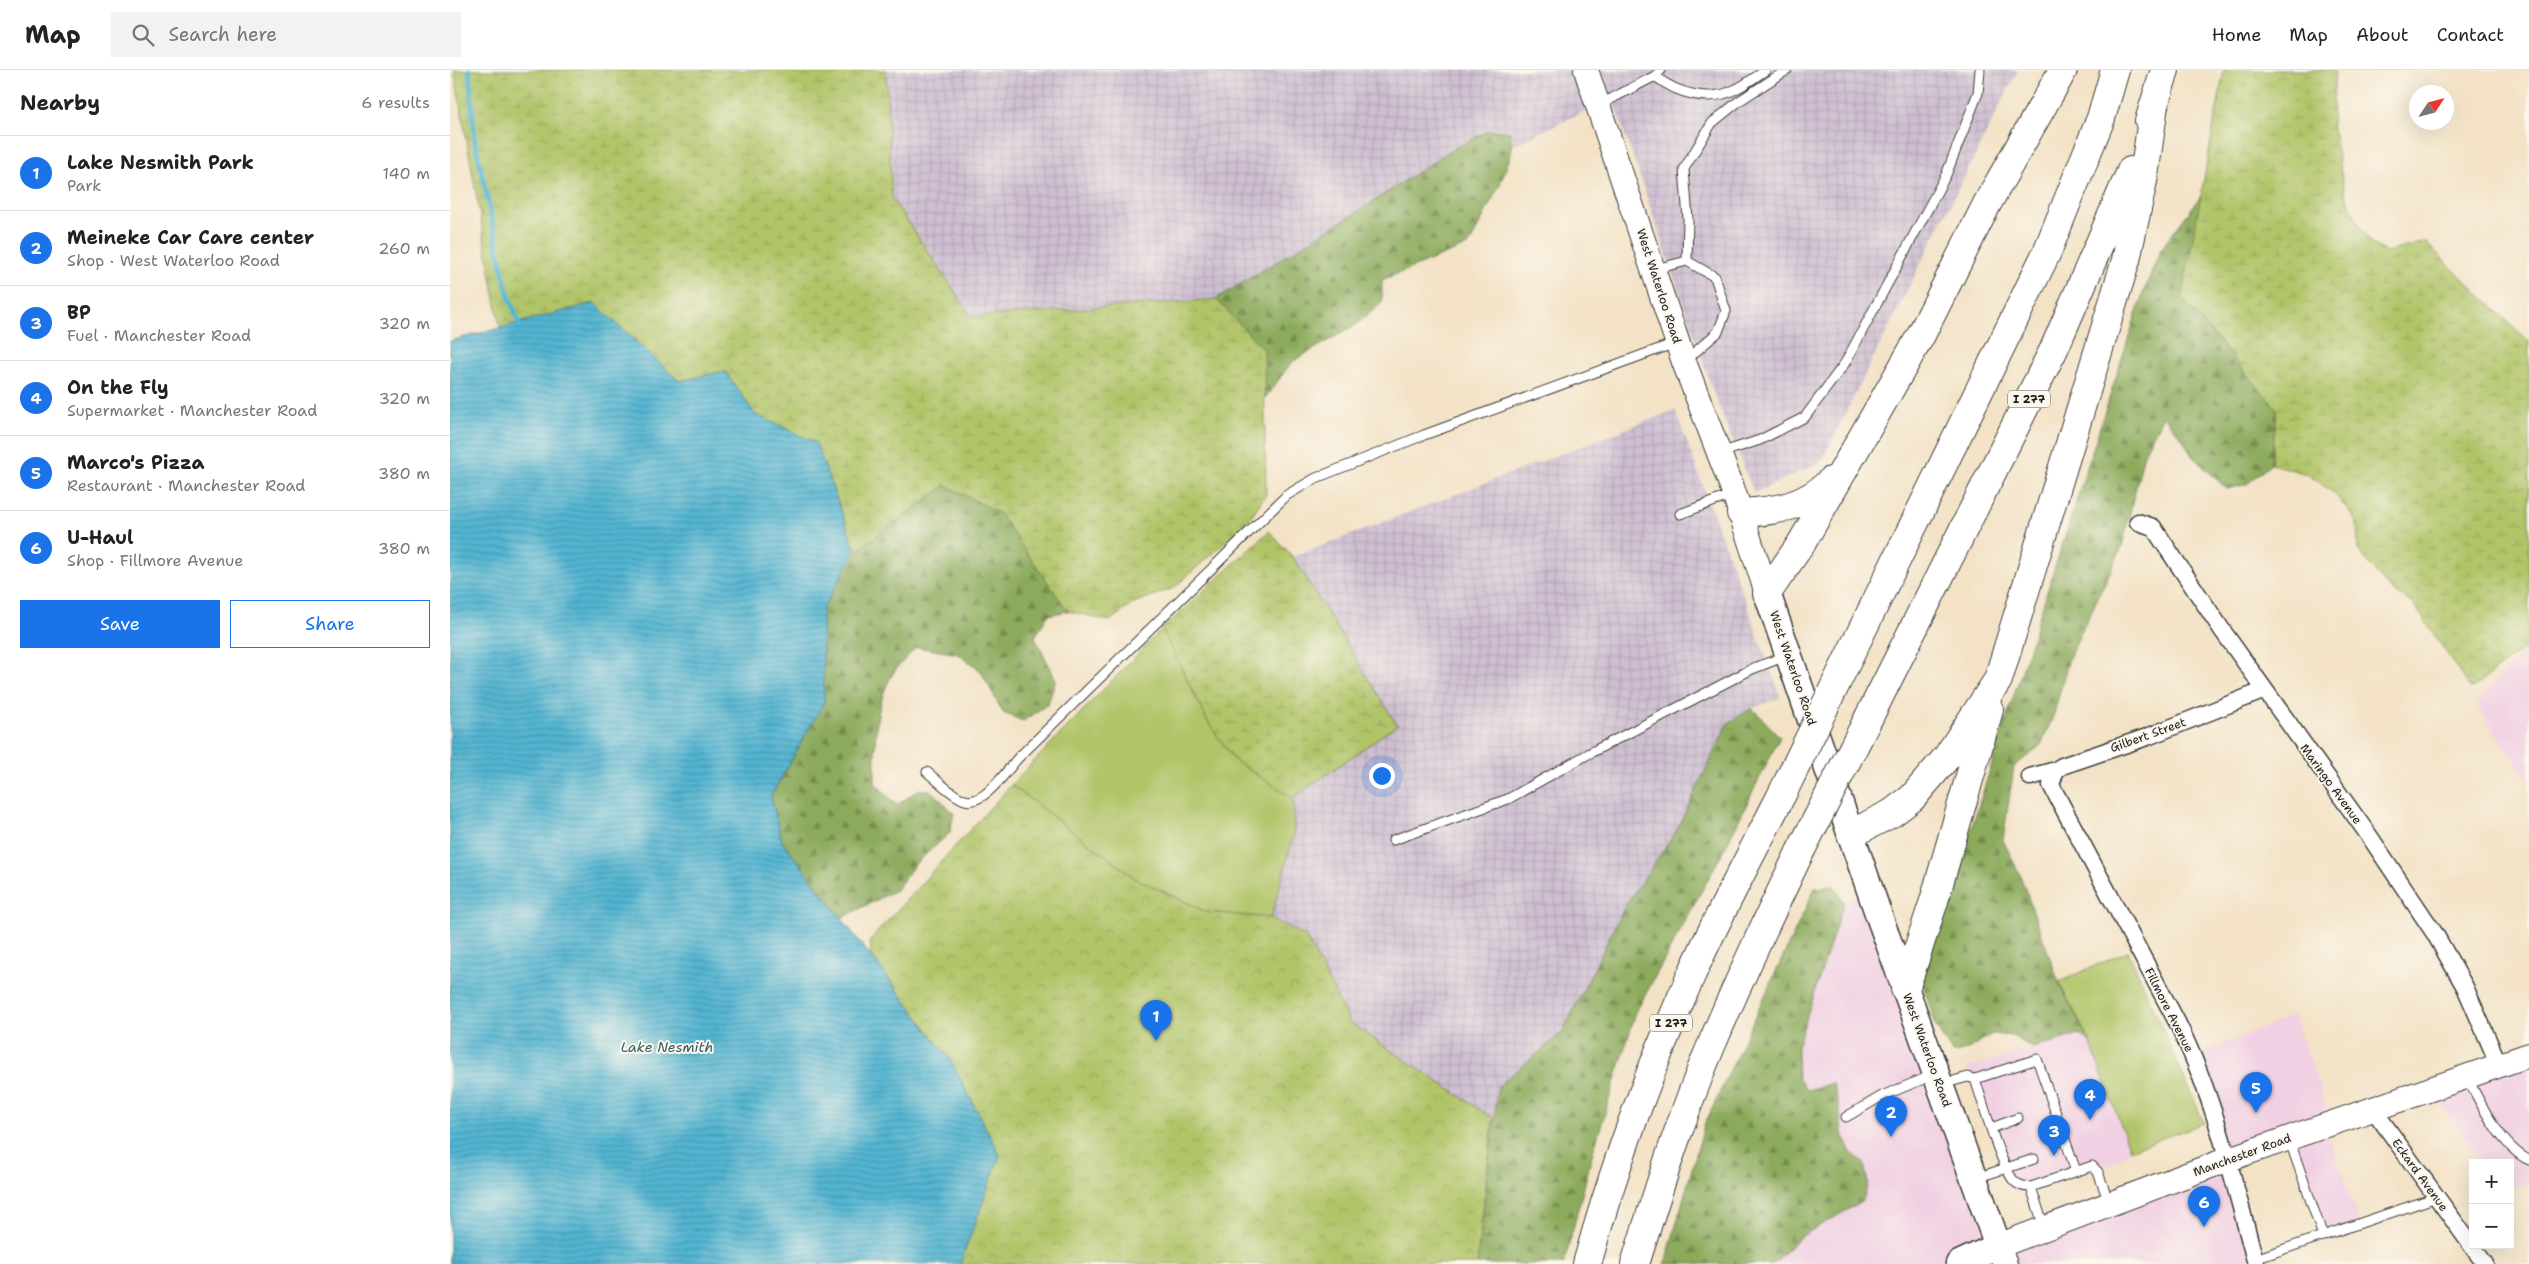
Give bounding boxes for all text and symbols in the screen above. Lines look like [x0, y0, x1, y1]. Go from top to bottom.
search box [111, 12, 461, 57]
text: Map [25, 19, 81, 51]
icon: search [129, 21, 157, 49]
text: Search here [169, 22, 277, 47]
text: Home [2212, 23, 2261, 47]
text: Map [2289, 23, 2328, 47]
text: About [2356, 23, 2409, 47]
text: Contact [2437, 23, 2504, 47]
north arrow [2409, 85, 2454, 130]
text: Nearby [20, 89, 100, 117]
text: 6 results [361, 92, 430, 113]
text: Lake Nesmith Park [67, 150, 254, 175]
text: 1 [32, 163, 40, 184]
text: 140 m [383, 163, 430, 184]
text: Park [67, 175, 101, 196]
text: Meineke Car Care center [67, 225, 314, 250]
street label: West Waterloo Road [1633, 226, 1685, 346]
text: 2 [30, 238, 42, 259]
text: 260 m [378, 238, 430, 259]
text: Shop · West Waterloo Road [67, 250, 280, 271]
text: BP [67, 300, 91, 325]
text: 3 [30, 313, 42, 334]
text: 320 m [379, 313, 430, 334]
text: Fuel · Manchester Road [67, 325, 251, 346]
text: On the Fly [67, 375, 169, 400]
text: 4 [30, 388, 42, 409]
text: 320 m [379, 388, 430, 409]
road number: I 277 [2008, 390, 2050, 408]
text: Supermarket · Manchester Road [67, 400, 317, 421]
text: Marco's Pizza [67, 450, 205, 475]
text: 5 [31, 463, 41, 484]
text: 380 m [378, 463, 430, 484]
text: Restaurant · Manchester Road [67, 475, 306, 496]
text: U-Haul [67, 525, 134, 550]
text: 6 [30, 538, 42, 559]
text: 380 m [378, 538, 430, 559]
text: Shop · Fillmore Avenue [67, 550, 243, 571]
button: Save [20, 600, 220, 648]
button: Share [230, 600, 430, 648]
street label: West Waterloo Road [1766, 609, 1820, 728]
street label: Gilbert Street [2108, 714, 2188, 756]
street label: Maringo Avenue [2296, 741, 2366, 827]
your location [1369, 763, 1395, 789]
street label: Fillmore Avenue [2141, 965, 2197, 1055]
street label: West Waterloo Road [1899, 991, 1955, 1110]
pin: 1 [1140, 1000, 1172, 1041]
road number: I 277 [1650, 1014, 1692, 1031]
water label: Lake Nesmith [621, 1038, 713, 1056]
pin: 5 [2240, 1072, 2272, 1113]
pin: 4 [2074, 1079, 2106, 1120]
pin: 2 [1875, 1096, 1907, 1137]
pin: 3 [2038, 1115, 2070, 1156]
street label: Manchester Road [2191, 1130, 2294, 1180]
street label: Eckard Avenue [2388, 1135, 2452, 1215]
map controls [2469, 1159, 2514, 1249]
button: + [2469, 1159, 2514, 1204]
pin: 6 [2188, 1186, 2220, 1227]
button: − [2469, 1204, 2514, 1249]

